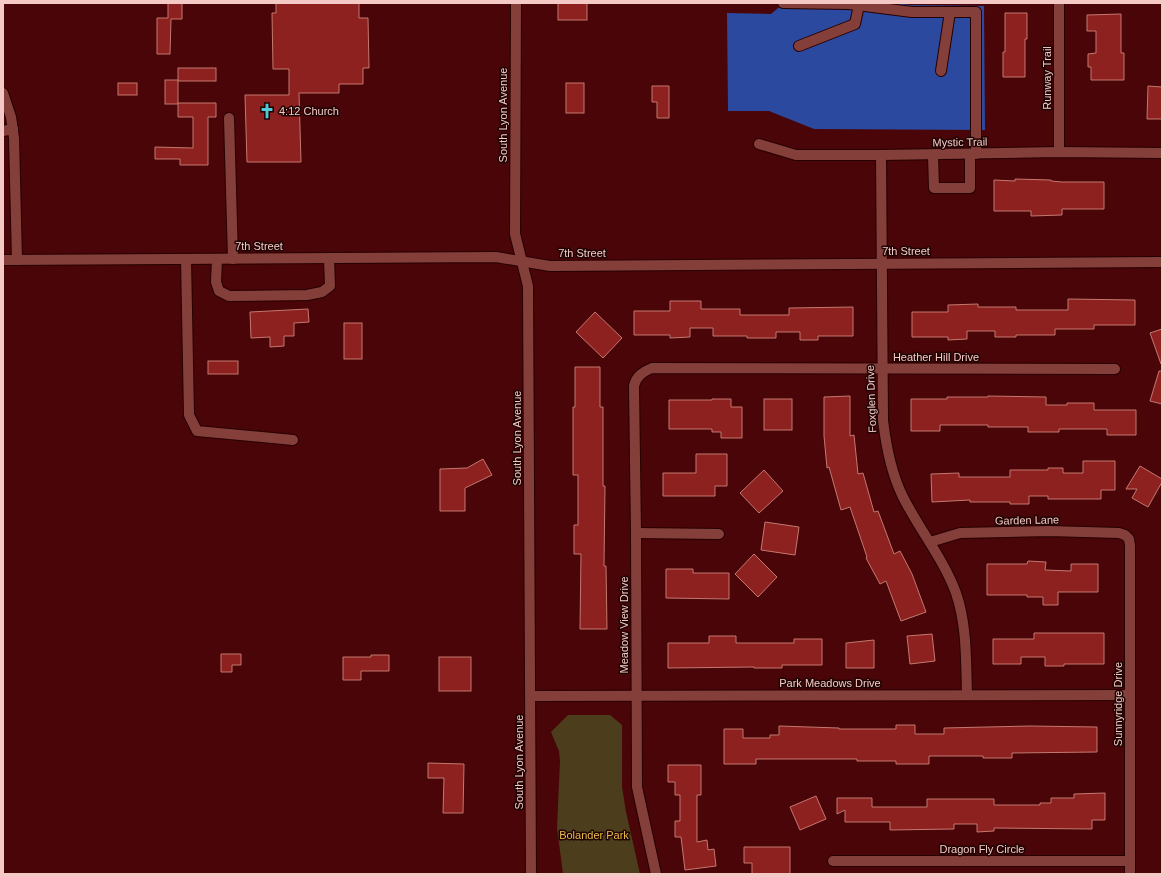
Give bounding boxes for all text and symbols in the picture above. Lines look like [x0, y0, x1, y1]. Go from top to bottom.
street label: Runway Trail [1041, 46, 1053, 110]
street label: South Lyon Avenue [497, 68, 509, 162]
church icon: 4:12 Church [258, 102, 276, 120]
place label: 4:12 Church [279, 105, 339, 117]
street label: Mystic Trail [932, 136, 988, 148]
street label: 7th Street [235, 240, 283, 252]
street label: 7th Street [882, 245, 930, 257]
street label: 7th Street [558, 247, 606, 259]
street label: Heather Hill Drive [893, 351, 979, 363]
street label: Foxglen Drive [864, 365, 878, 433]
street label: South Lyon Avenue [511, 391, 523, 485]
street label: Garden Lane [995, 513, 1059, 527]
street label: Meadow View Drive [618, 576, 630, 674]
street label: Sunnyridge Drive [1112, 662, 1124, 746]
street label: Park Meadows Drive [779, 677, 881, 689]
street label: South Lyon Avenue [513, 715, 525, 809]
park label: Bolander Park [559, 829, 629, 841]
street label: Dragon Fly Circle [940, 843, 1024, 855]

